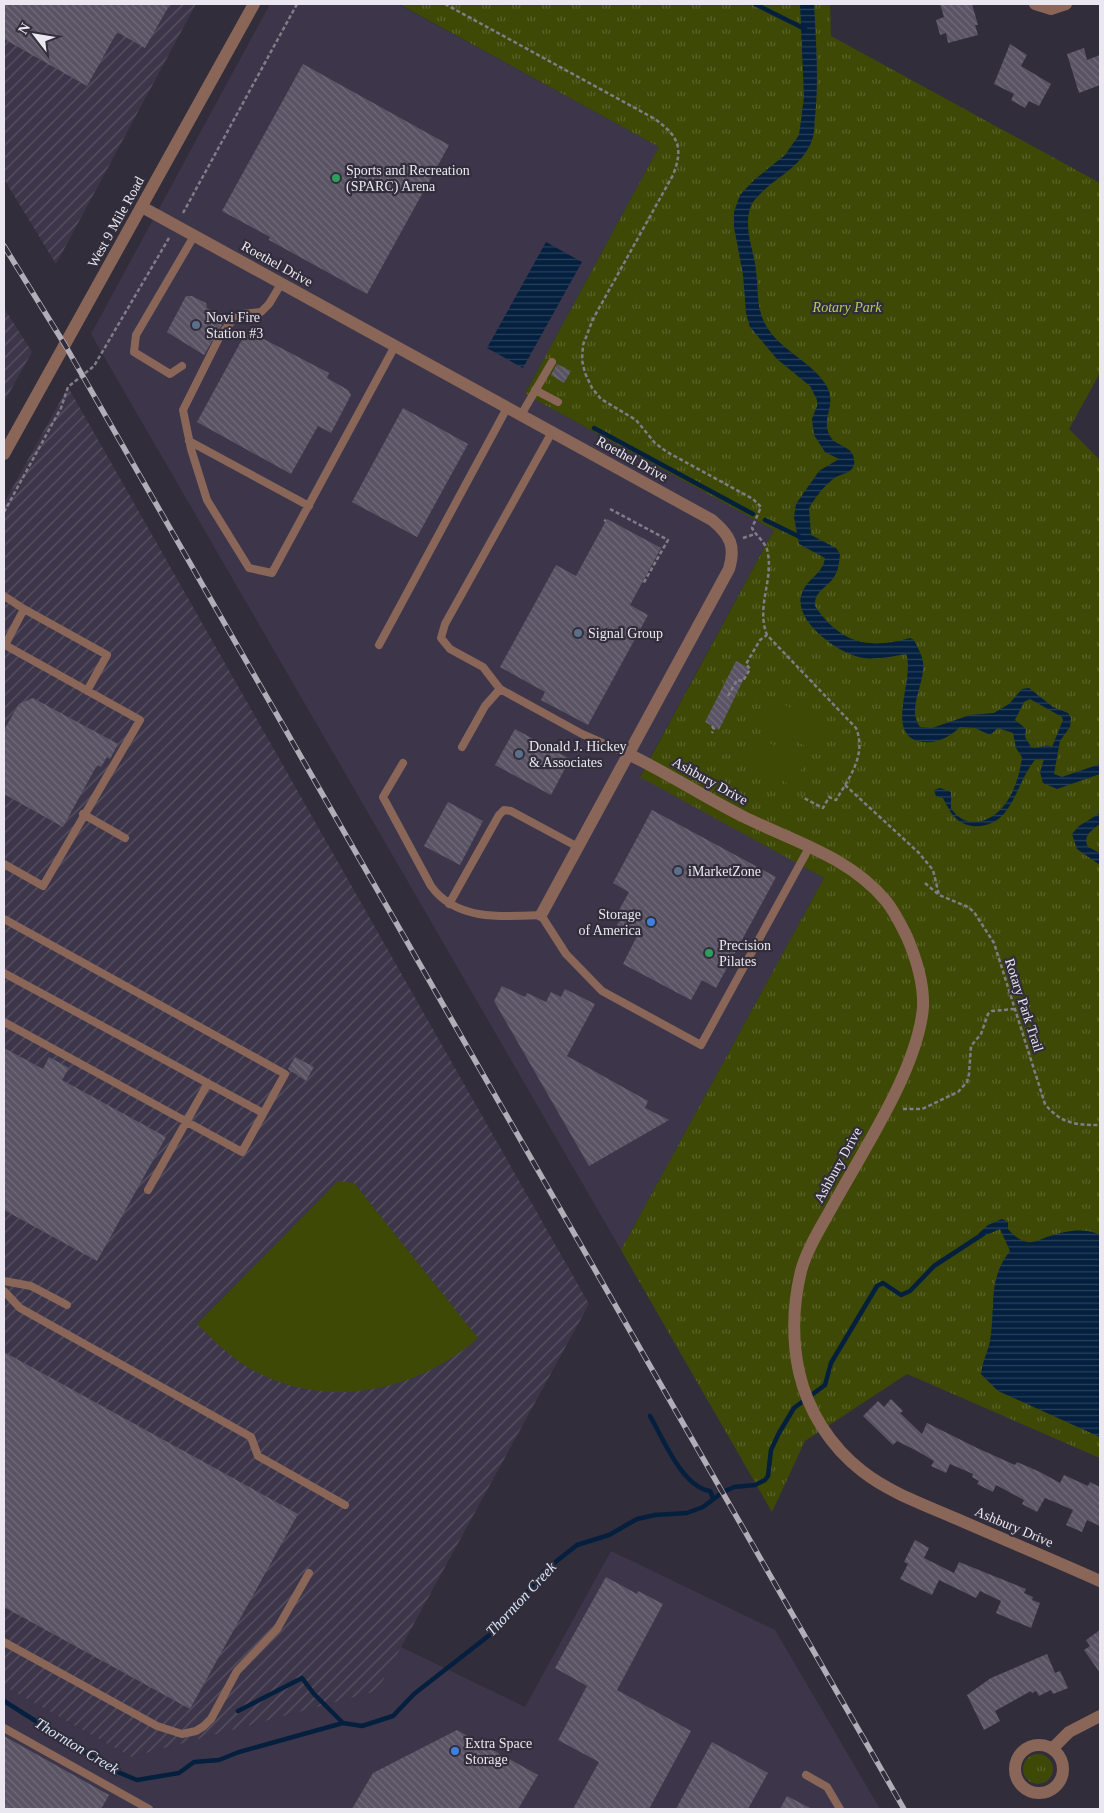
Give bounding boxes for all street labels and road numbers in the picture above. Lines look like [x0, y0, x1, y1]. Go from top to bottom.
street label: West 9 Mile Road [85, 174, 147, 270]
street label: Roethel Drive [239, 238, 315, 290]
street label: Roethel Drive [594, 433, 670, 485]
street label: Ashbury Drive [670, 754, 750, 808]
street label: Rotary Park Trail [1002, 956, 1046, 1054]
street label: Ashbury Drive [811, 1125, 865, 1205]
street label: Ashbury Drive [973, 1504, 1055, 1550]

